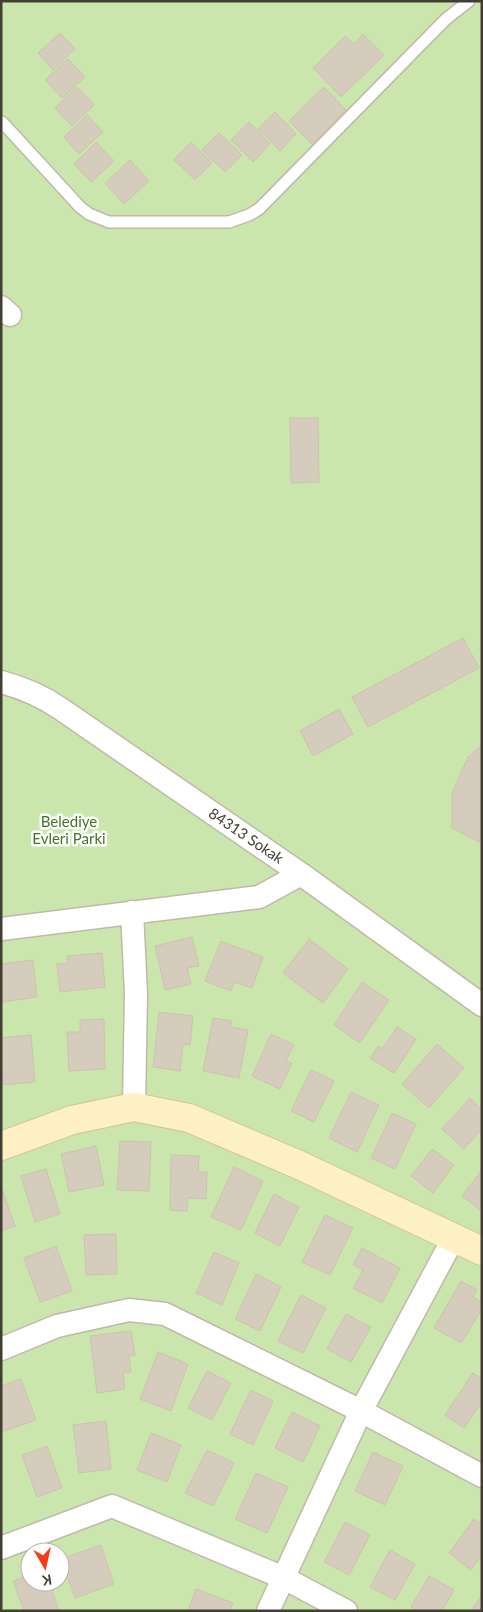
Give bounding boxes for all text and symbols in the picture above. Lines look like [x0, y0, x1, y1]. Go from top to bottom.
street label: 84313 Sokak [206, 803, 288, 867]
park label: Belediye Evleri Parki [32, 812, 106, 847]
north arrow [20, 1542, 70, 1592]
text: K [41, 1571, 53, 1590]

